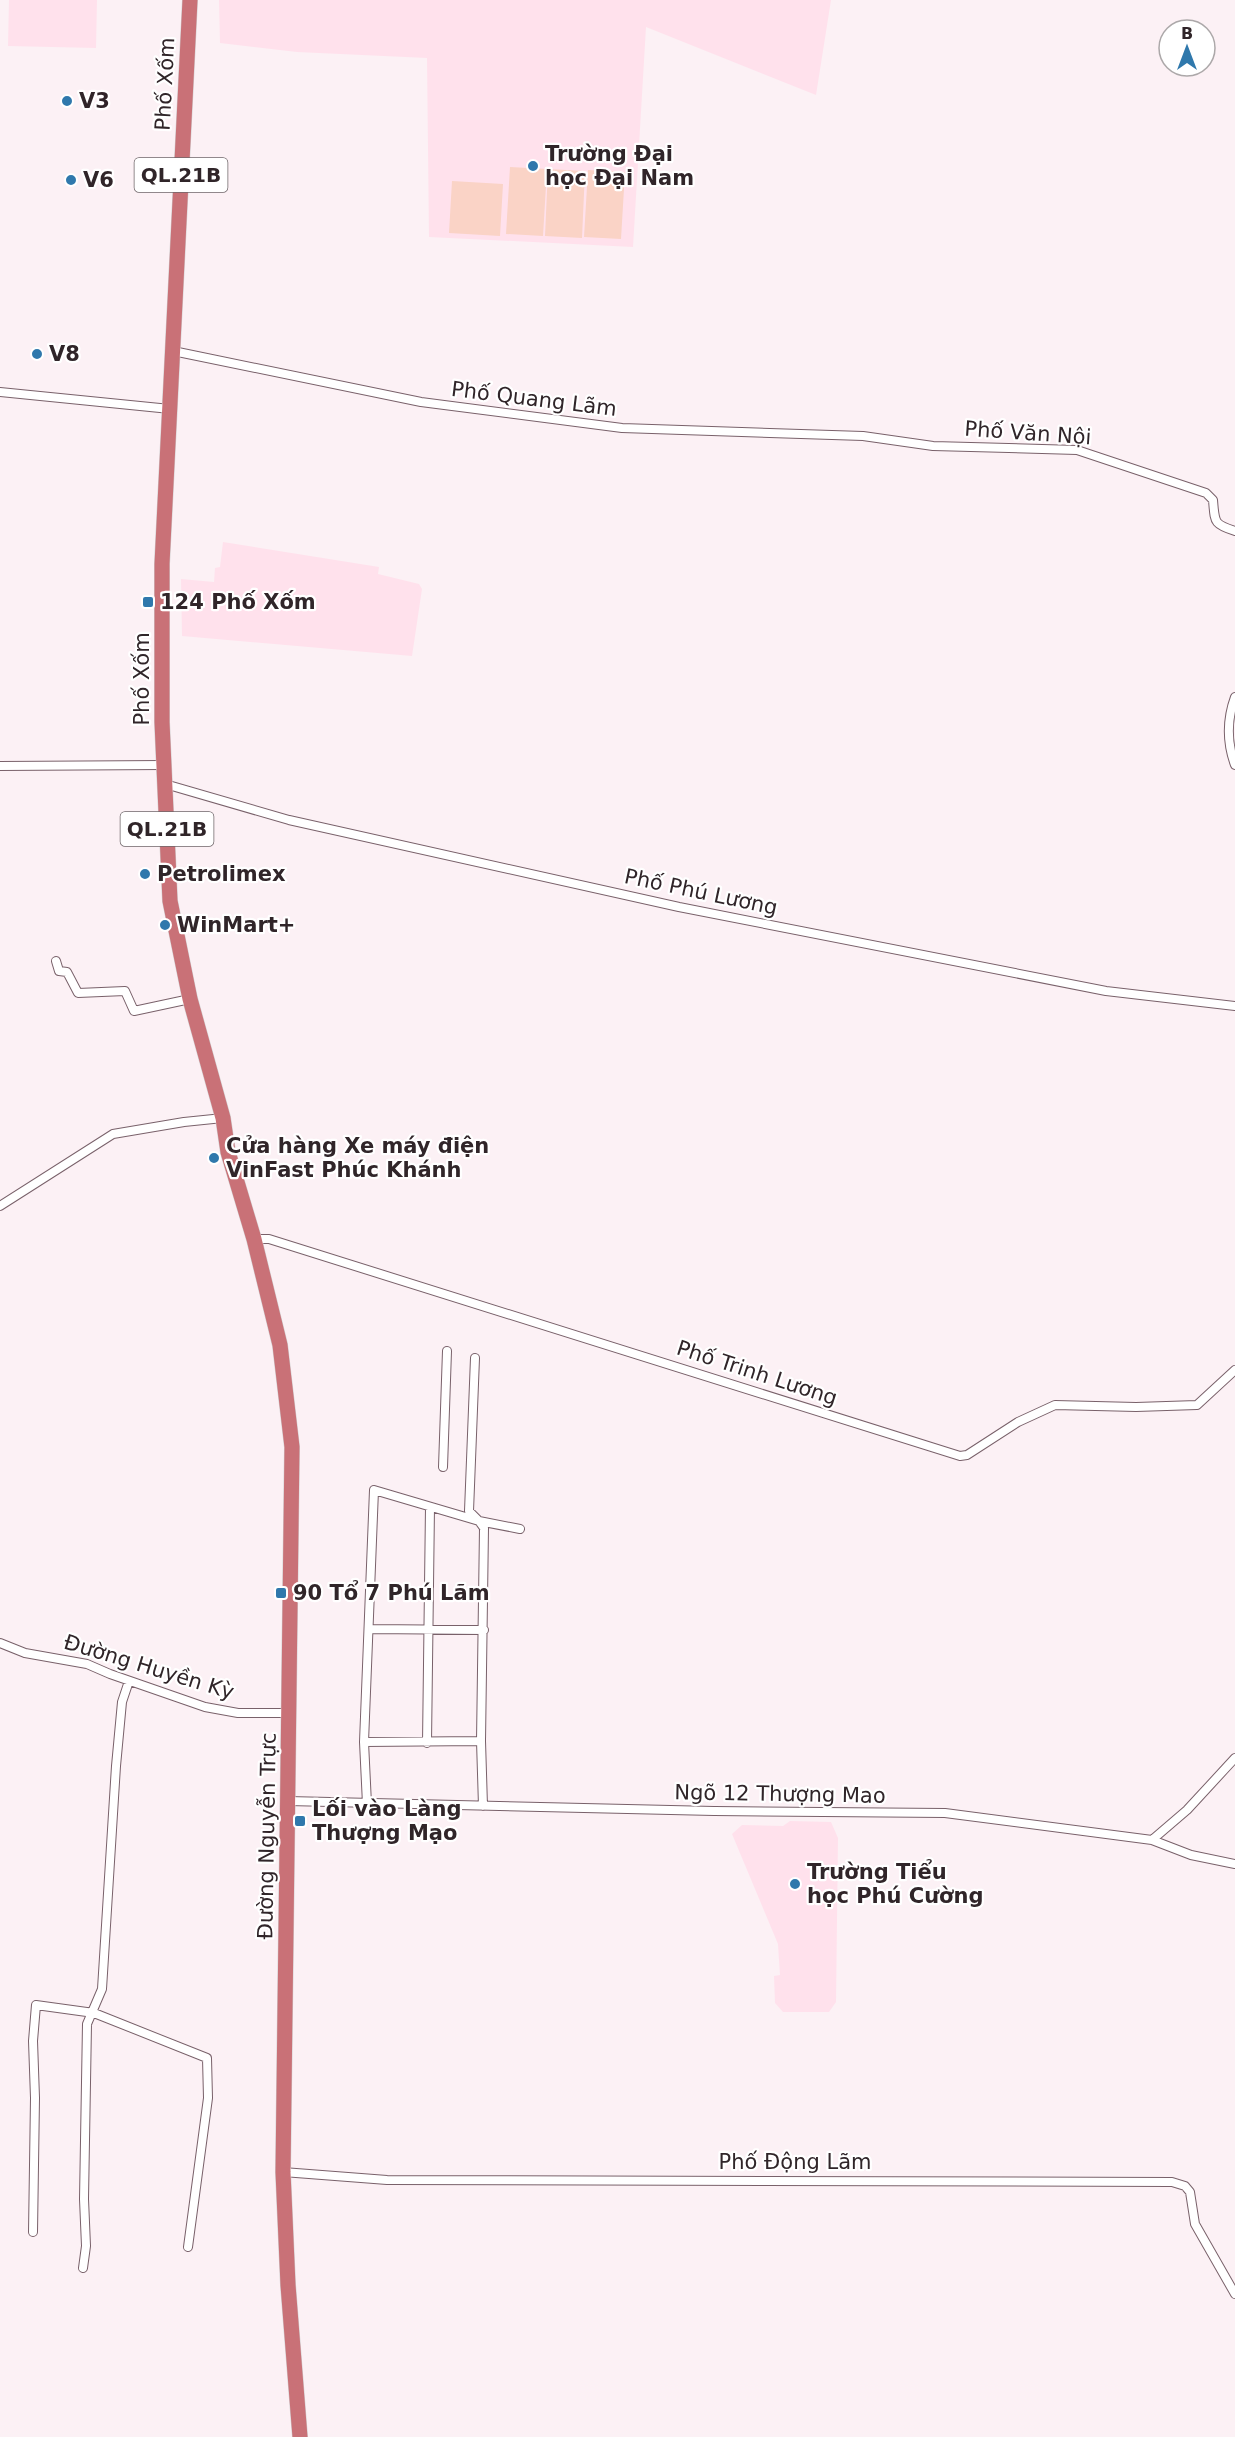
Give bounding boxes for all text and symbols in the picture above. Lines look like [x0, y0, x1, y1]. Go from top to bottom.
north arrow [1157, 18, 1217, 78]
text: B [1181, 24, 1193, 43]
street label: Phố Xốm [151, 37, 179, 131]
place label: V3 [79, 89, 110, 113]
marker: V3 [60, 94, 74, 108]
place label: Trường Đại học Đại Nam [545, 142, 694, 190]
road number: QL.21B [134, 158, 228, 192]
marker: Trường Đại học Đại Nam [526, 159, 540, 173]
place label: V6 [83, 168, 114, 192]
marker: V6 [64, 173, 78, 187]
place label: V8 [49, 342, 80, 366]
marker: V8 [30, 347, 44, 361]
street label: Phố Quang Lãm [450, 377, 618, 421]
street label: Phố Văn Nội [964, 417, 1092, 449]
place label: 124 Phố Xốm [160, 590, 316, 614]
marker: 124 Phố Xốm [141, 595, 155, 609]
street label: Phố Xốm [130, 632, 154, 726]
road number: QL.21B [120, 812, 213, 846]
place label: Petrolimex [157, 862, 286, 886]
street label: Phố Phú Lương [622, 864, 780, 920]
marker: Petrolimex [138, 867, 152, 881]
place label: WinMart+ [177, 913, 295, 937]
marker: WinMart+ [158, 918, 172, 932]
place label: Cửa hàng Xe máy điện VinFast Phúc Khánh [226, 1134, 489, 1182]
marker: Cửa hàng Xe máy điện VinFast Phúc Khánh [207, 1151, 221, 1165]
street label: Phố Trinh Lương [674, 1336, 840, 1410]
place label: 90 Tổ 7 Phú Lãm [293, 1580, 490, 1605]
marker: 90 Tổ 7 Phú Lãm [274, 1586, 288, 1600]
street label: Đường Huyền Kỳ [61, 1630, 237, 1704]
street label: Đường Nguyễn Trực [252, 1732, 281, 1940]
street label: Ngõ 12 Thượng Mao [674, 1780, 886, 1808]
place label: Lối vào Làng Thượng Mạo [312, 1797, 461, 1845]
marker: Lối vào Làng Thượng Mạo [293, 1814, 307, 1828]
place label: Trường Tiểu học Phú Cường [807, 1859, 984, 1908]
marker: Trường Tiểu học Phú Cường [788, 1877, 802, 1891]
street label: Phố Động Lãm [719, 2150, 871, 2174]

